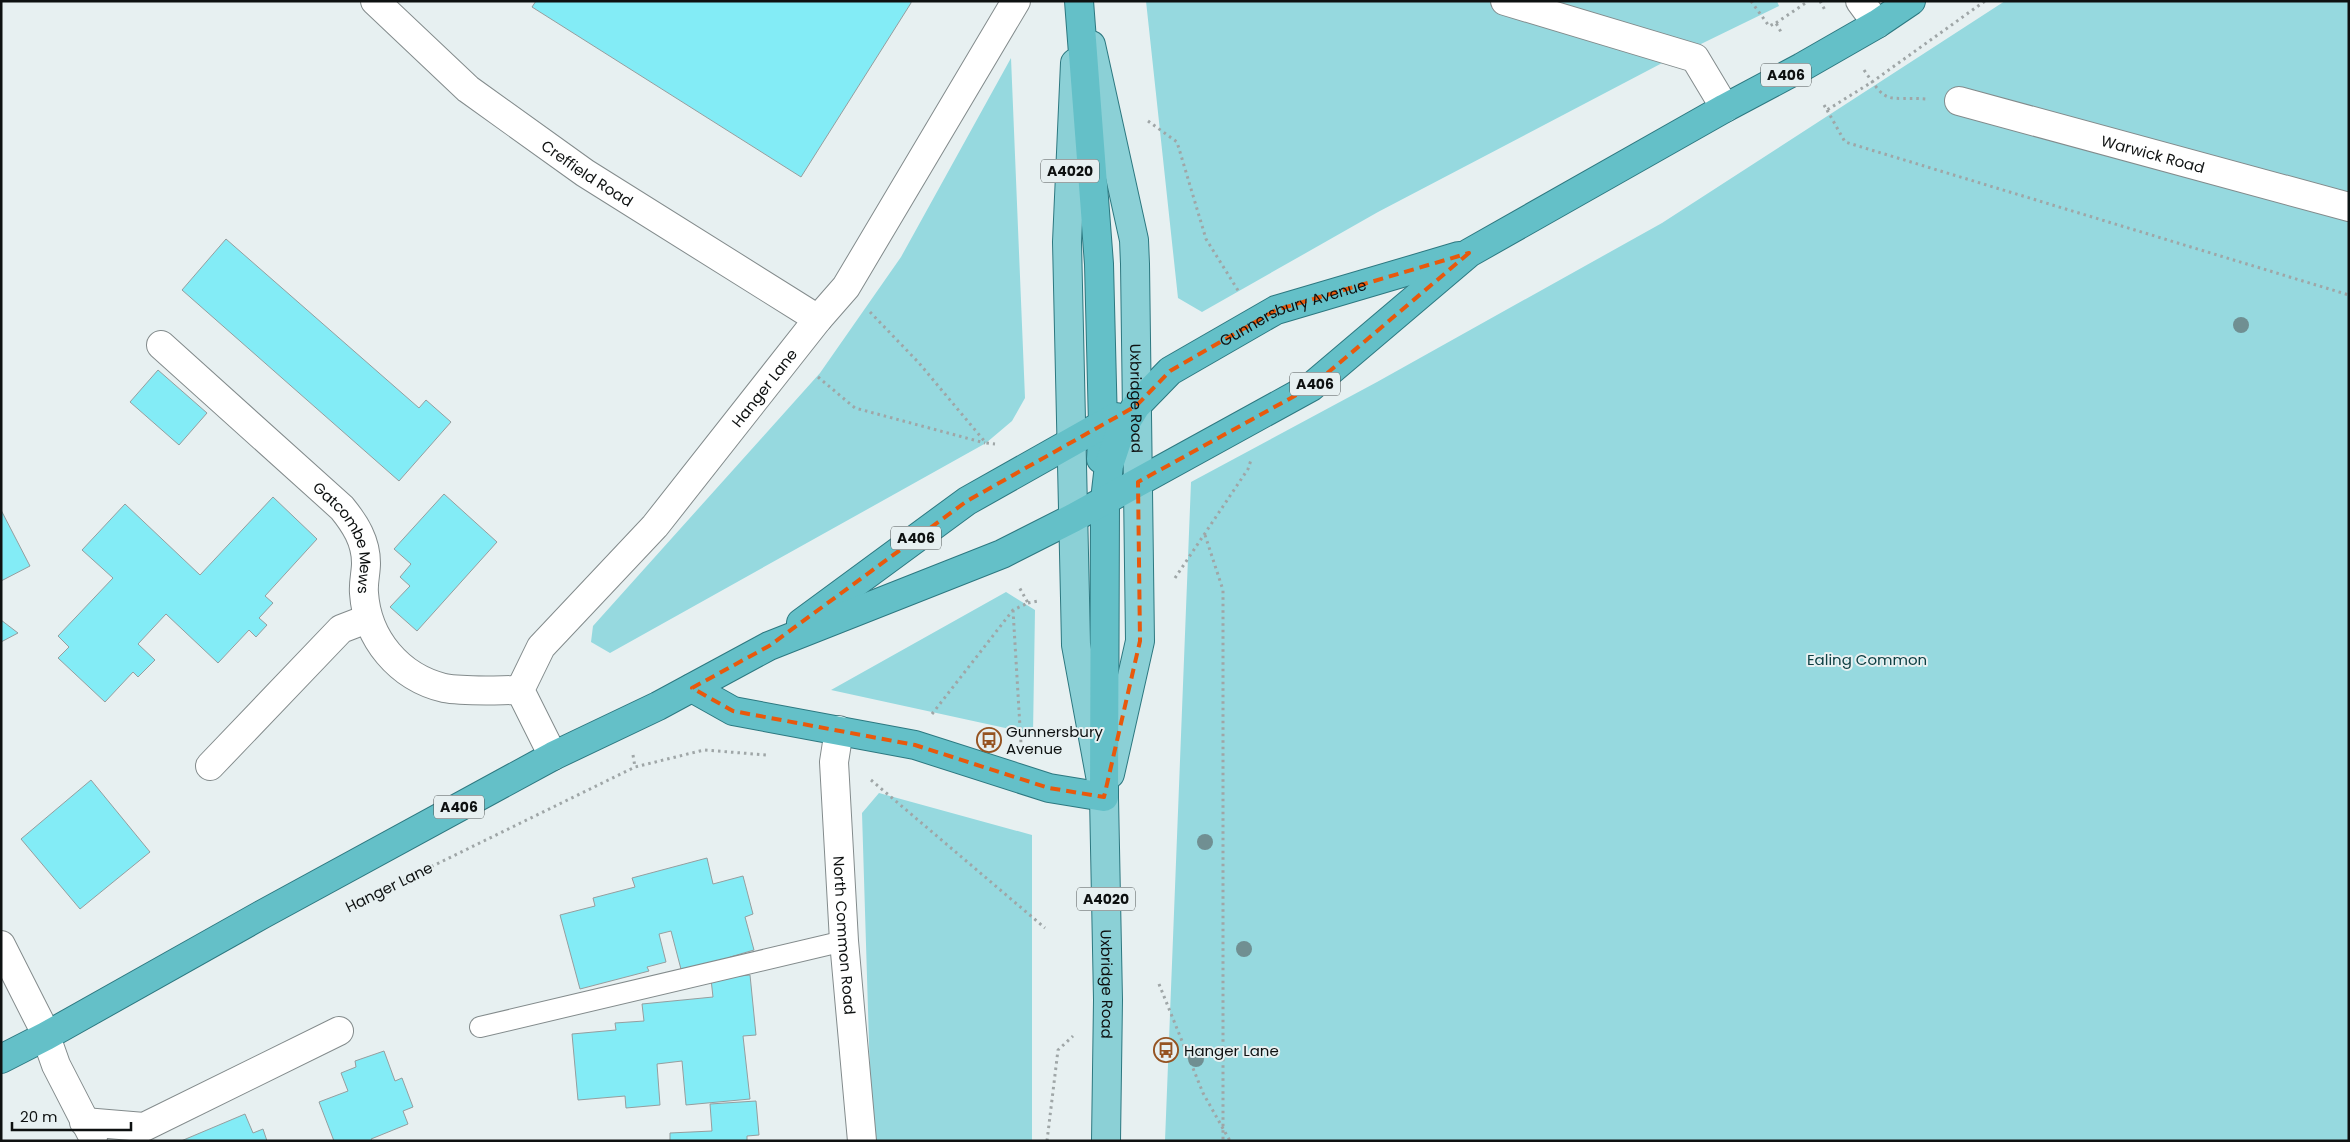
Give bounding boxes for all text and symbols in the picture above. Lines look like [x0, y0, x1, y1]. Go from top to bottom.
road number: A406 [1761, 64, 1811, 86]
street label: Warwick Road [2099, 130, 2207, 178]
street label: Creffield Road [537, 135, 637, 211]
road number: A4020 [1041, 160, 1099, 182]
street label: Gunnersbury Avenue [1215, 273, 1369, 351]
street label: Uxbridge Road [1126, 343, 1148, 453]
street label: Hanger Lane [726, 344, 802, 431]
road number: A406 [1290, 372, 1340, 396]
street label: Gatcombe Mews [309, 477, 377, 594]
road number: A406 [891, 526, 941, 550]
park label: Ealing Common [1807, 649, 1927, 670]
place label: Gunnersbury Avenue [1006, 721, 1104, 759]
bus stop icon: Gunnersbury Avenue [976, 727, 1002, 753]
road number: A406 [434, 796, 484, 819]
street label: North Common Road [829, 855, 861, 1016]
street label: Hanger Lane [342, 857, 436, 917]
road number: A4020 [1077, 888, 1135, 911]
street label: Uxbridge Road [1096, 929, 1119, 1039]
bus stop icon: Hanger Lane [1153, 1037, 1179, 1063]
place label: Hanger Lane [1184, 1040, 1279, 1061]
scale bar [12, 1100, 131, 1132]
text: 20 m [20, 1106, 58, 1127]

